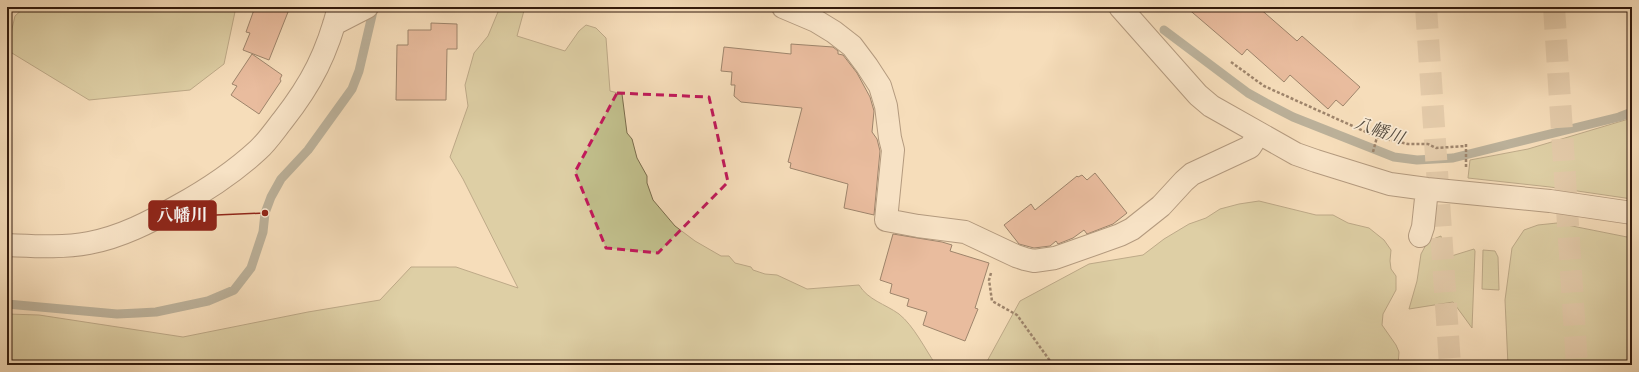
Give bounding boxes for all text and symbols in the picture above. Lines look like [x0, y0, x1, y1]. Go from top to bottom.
water label: 八幡川 [1351, 112, 1409, 150]
callout: 八幡川 [149, 201, 216, 230]
text: 八幡川 [157, 205, 208, 227]

